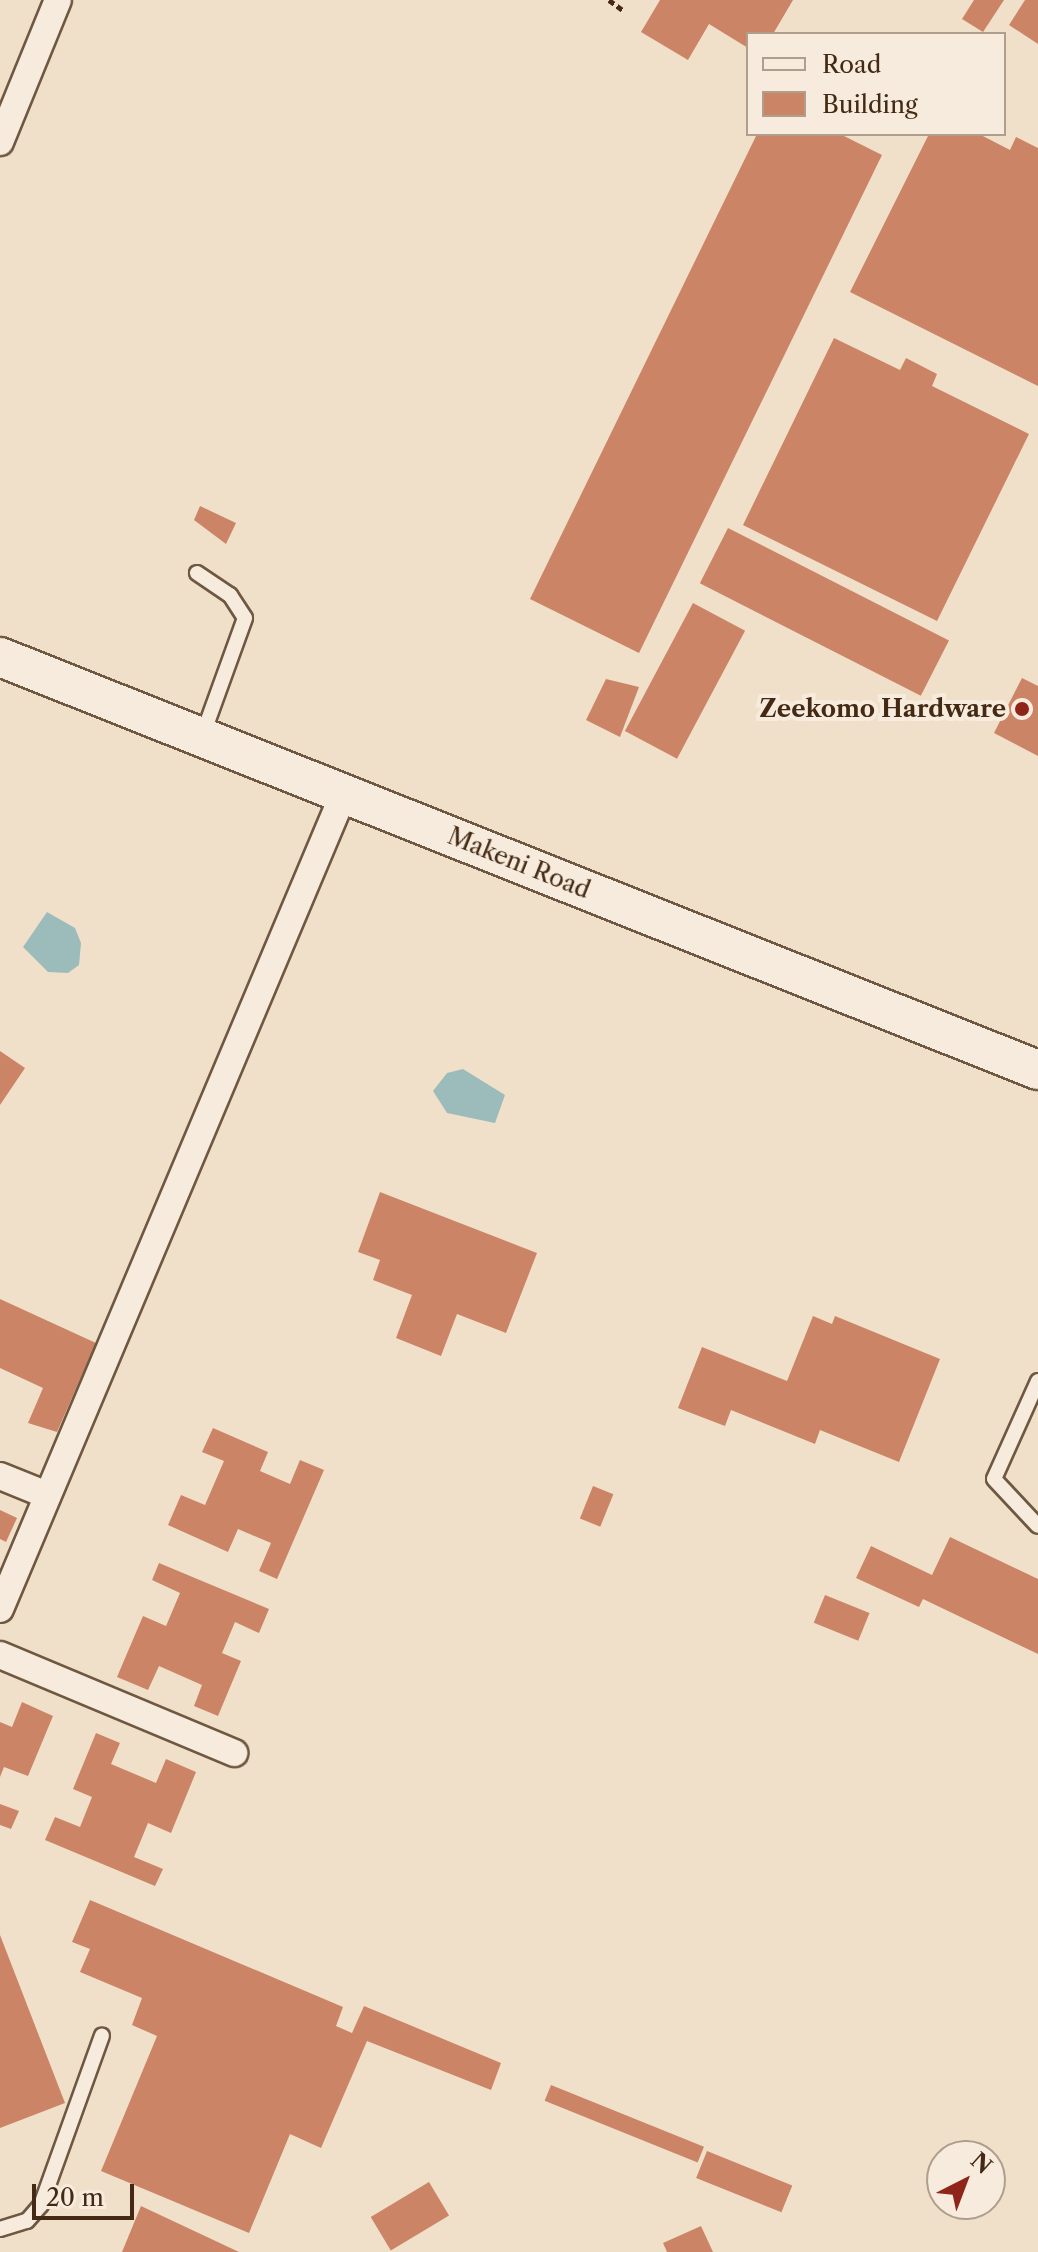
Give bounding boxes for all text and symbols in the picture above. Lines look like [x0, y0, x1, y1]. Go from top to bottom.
legend [746, 32, 1006, 136]
text: Road [822, 50, 881, 79]
text: Building [822, 90, 918, 119]
place label: Zeekomo Hardware [759, 695, 1006, 723]
marker: Zeekomo Hardware [1013, 700, 1031, 718]
street label: Makeni Road [444, 821, 594, 905]
north arrow [926, 2140, 1006, 2220]
text: N [965, 2147, 997, 2180]
scale bar [36, 2168, 138, 2218]
text: 20 m [46, 2183, 104, 2212]

